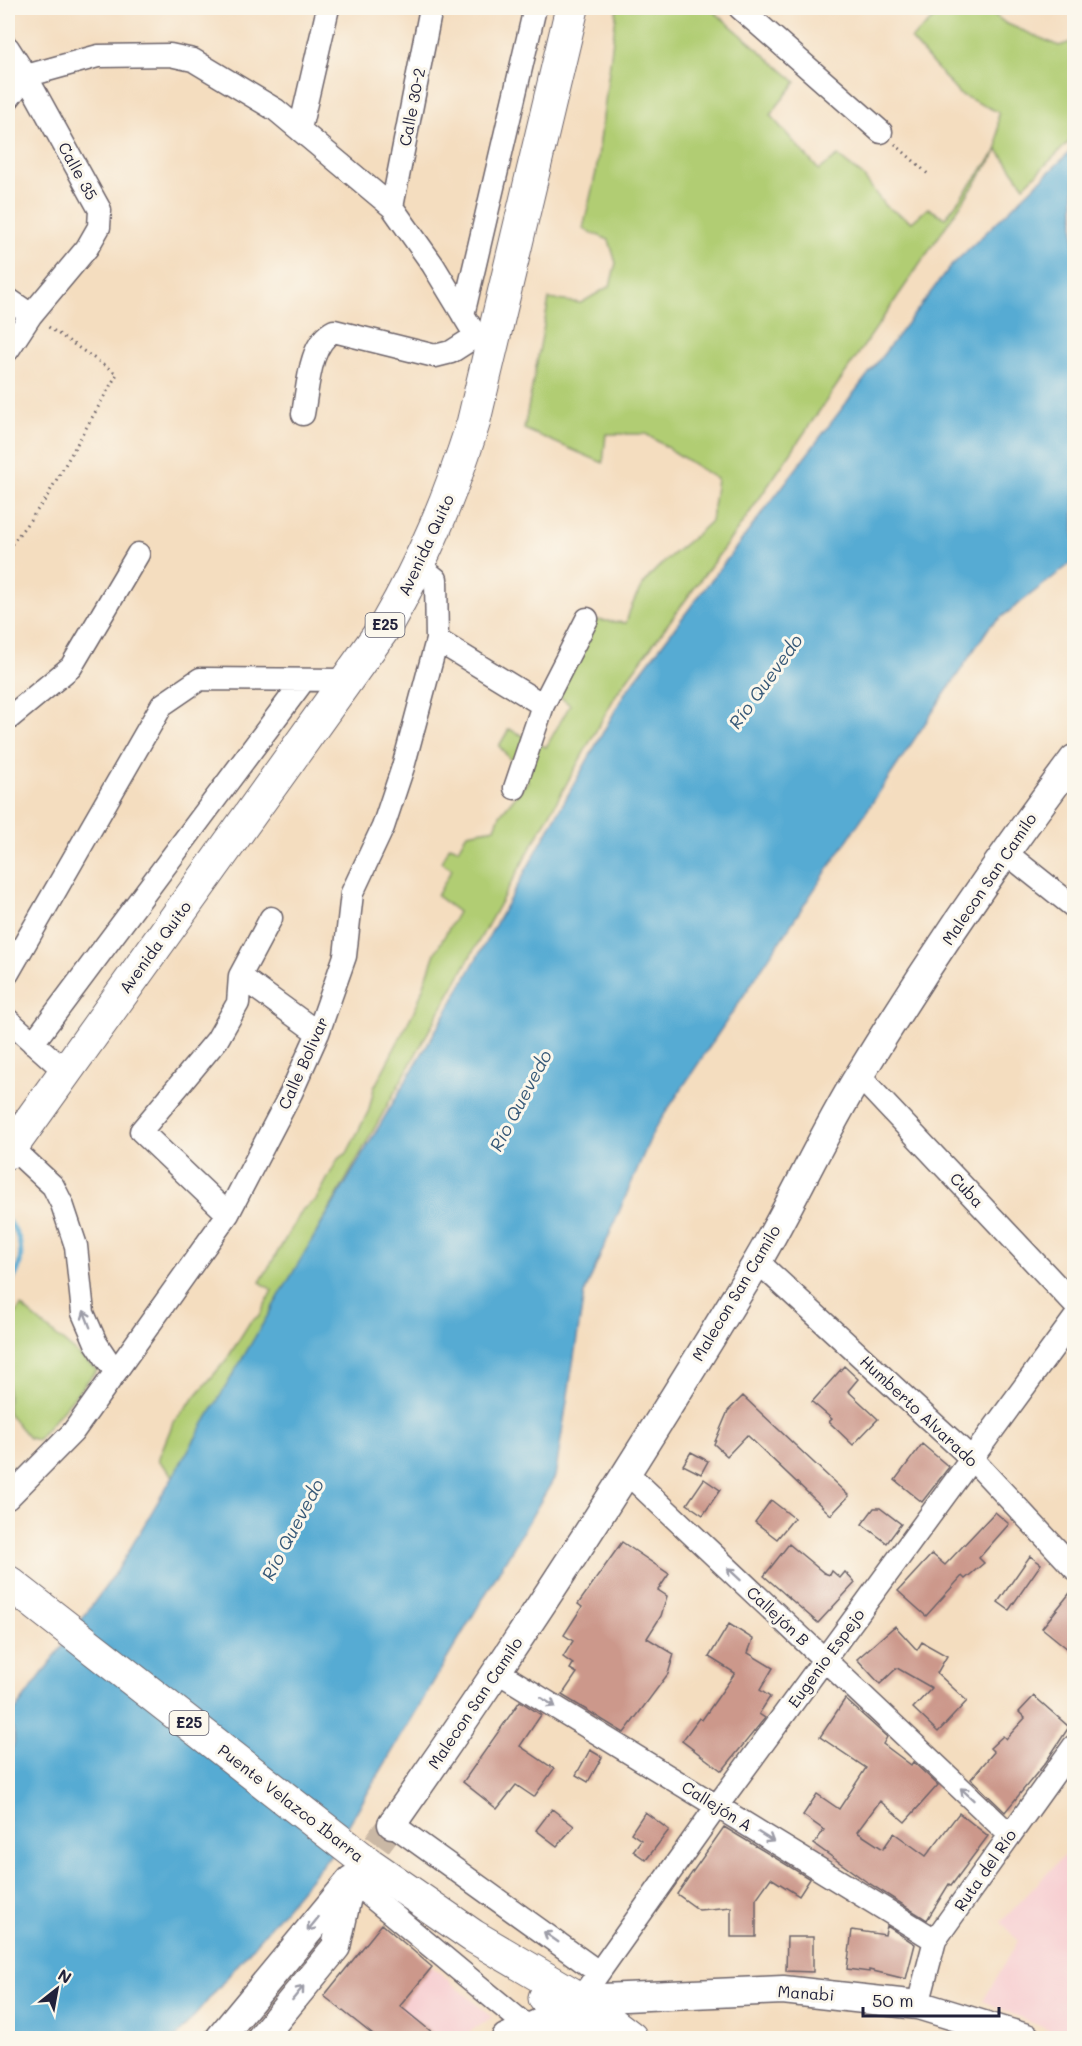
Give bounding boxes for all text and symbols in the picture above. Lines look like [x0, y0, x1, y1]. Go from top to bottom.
street label: Calle 30-2 [394, 66, 429, 148]
street label: Calle 35 [54, 138, 103, 203]
street label: Avenida Quito [393, 491, 458, 599]
road number: E25 [366, 613, 404, 637]
water label: Río Quevedo [723, 629, 808, 734]
street label: Malecon San Camilo [937, 809, 1041, 949]
street label: Avenida Quito [114, 896, 195, 997]
street label: Calle Bolivar [273, 1013, 332, 1112]
water label: Río Quevedo [483, 1045, 557, 1155]
street label: Cuba [946, 1168, 989, 1212]
street label: Malecon San Camilo [687, 1221, 784, 1365]
one-way arrow [80, 1310, 91, 1329]
street label: Humberto Alvarado [856, 1350, 983, 1471]
water label: Río Quevedo [255, 1474, 329, 1584]
one-way arrow [726, 1567, 741, 1581]
street label: Callejón B [743, 1581, 814, 1650]
street label: Eugenio Espejo [783, 1604, 868, 1711]
street label: Malecon San Camilo [423, 1633, 527, 1773]
one-way arrow [539, 1697, 556, 1709]
road number: E25 [170, 1711, 208, 1735]
street label: Puente Velazco Ibarra [214, 1739, 369, 1866]
street label: Callejón A [678, 1776, 756, 1835]
one-way arrow [960, 1788, 975, 1802]
street label: Ruta del Río [949, 1825, 1020, 1915]
one-way arrow [758, 1830, 775, 1843]
one-way arrow [307, 1916, 320, 1932]
one-way arrow [543, 1931, 559, 1943]
north arrow [27, 1959, 87, 2019]
text: N [54, 1964, 76, 1988]
street label: Manabi [777, 1980, 835, 2005]
scale bar [863, 1980, 1000, 2018]
one-way arrow [291, 1986, 305, 2001]
text: 50 m [872, 1988, 914, 2012]

